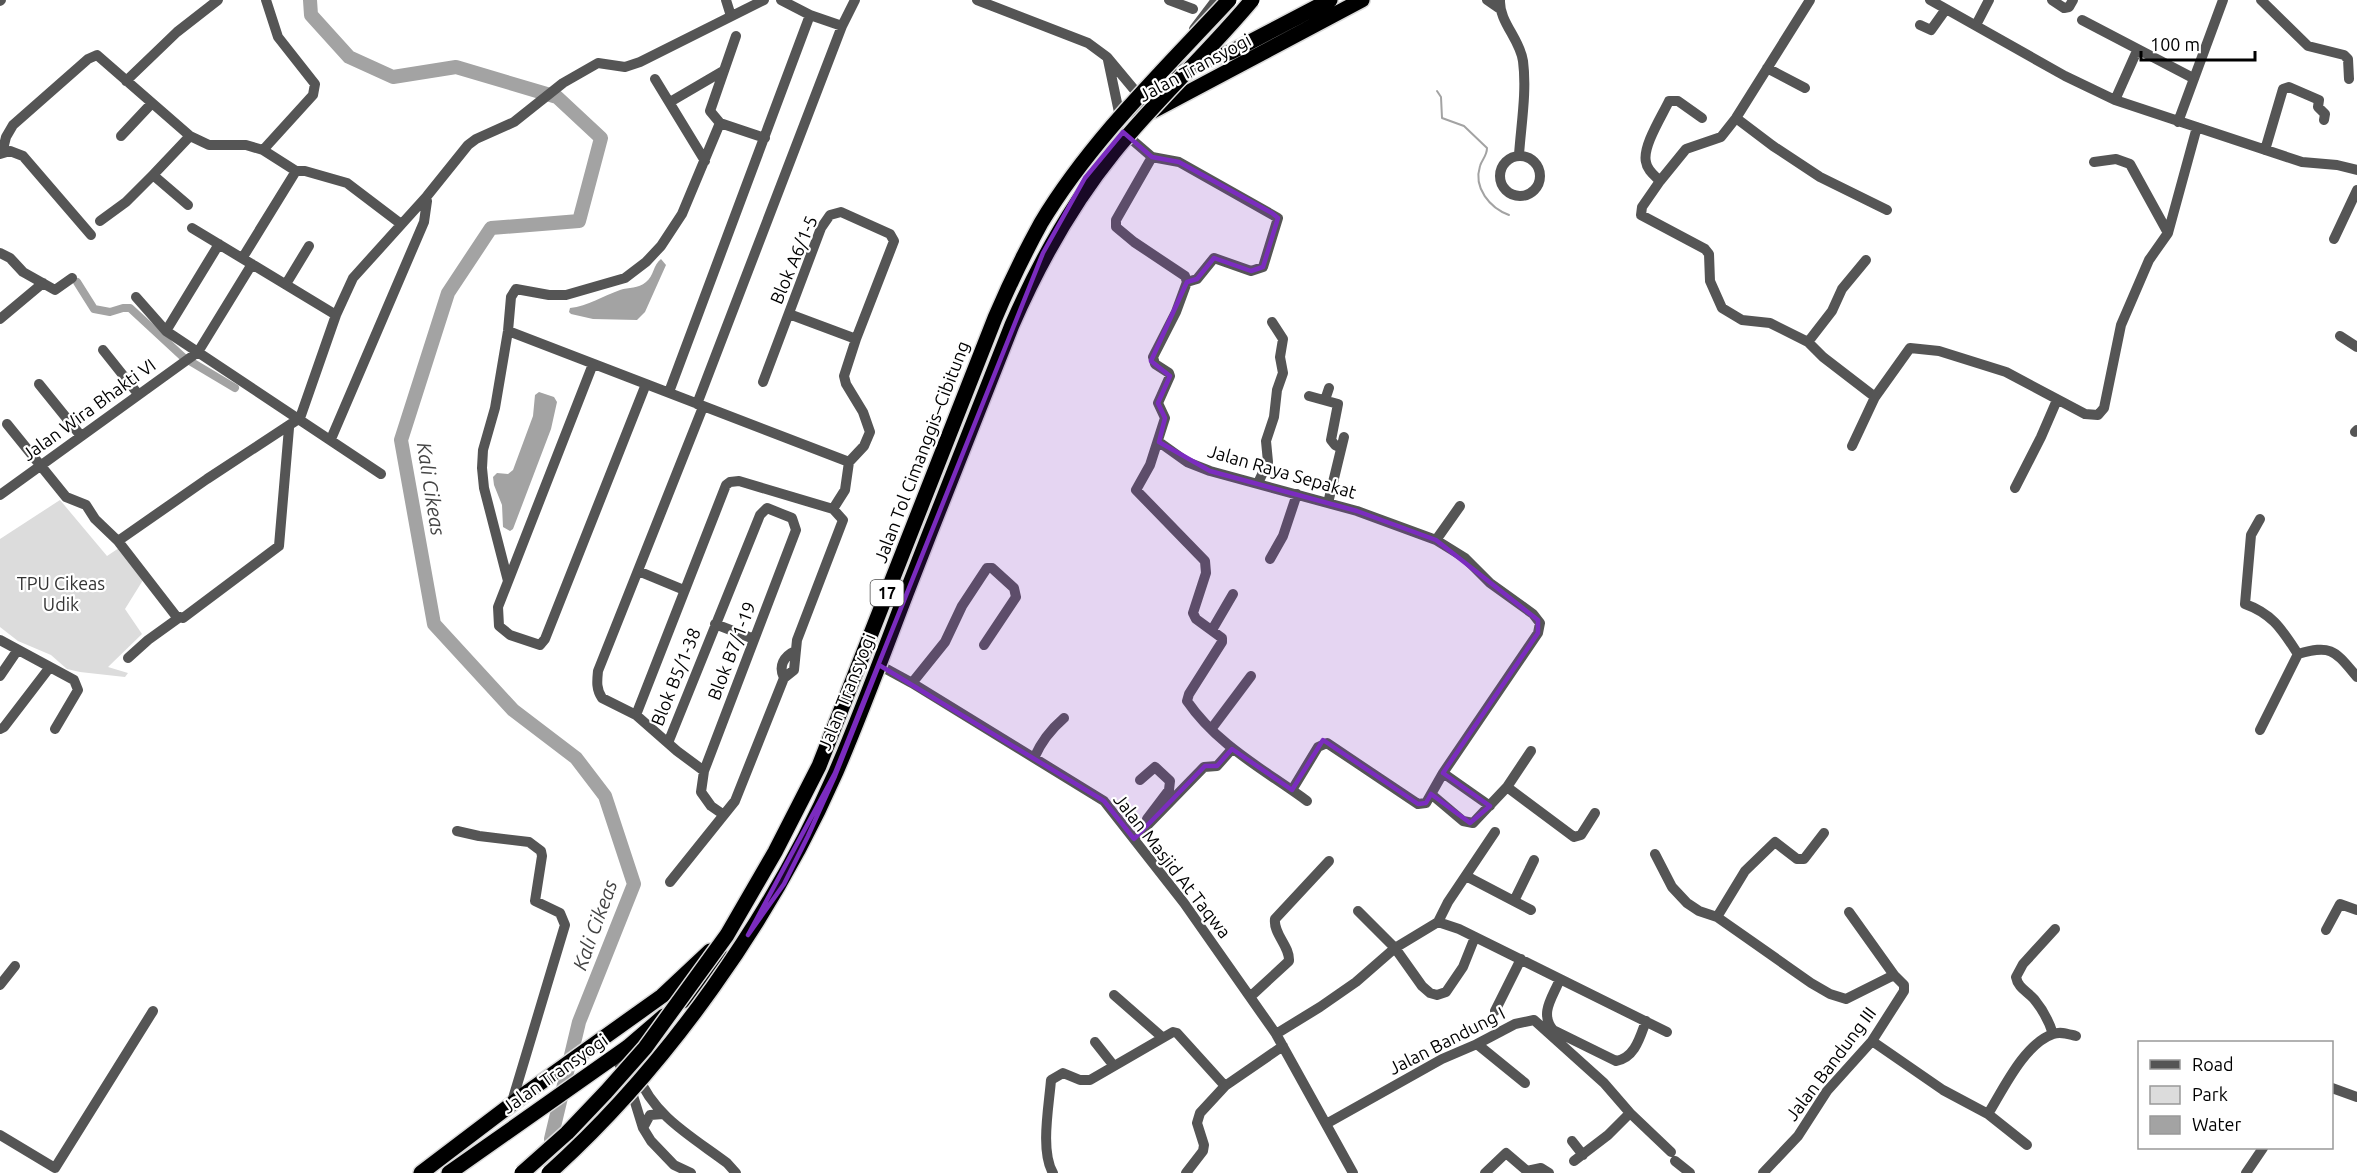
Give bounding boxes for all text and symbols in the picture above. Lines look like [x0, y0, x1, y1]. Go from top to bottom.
scale bar [2141, 24, 2255, 62]
street label: Jalan Transyogi [1135, 29, 1254, 105]
text: 100 m [2150, 34, 2200, 54]
street label: Blok A6/1-5 [766, 212, 821, 307]
street label: Jalan Tol Cimanggis–Cibitung [870, 338, 973, 565]
street label: Jalan Wira Bhakti VI [18, 354, 159, 464]
street label: Jalan Raya Sepakat [1206, 440, 1359, 502]
water label: Kali Cikeas [413, 441, 450, 538]
park label: TPU Cikeas Udik [17, 573, 105, 614]
road number: 17 [870, 580, 904, 606]
street label: Blok B7/1-19 [703, 599, 759, 703]
street label: Blok B5/1-38 [646, 625, 704, 728]
street label: Jalan Transyogi [814, 630, 879, 753]
street label: Jalan Masjid At Taqwa [1110, 789, 1235, 942]
water label: Kali Cikeas [568, 876, 622, 973]
street label: Jalan Bandung I [1385, 1002, 1508, 1078]
street label: Jalan Bandung III [1781, 1003, 1879, 1124]
street label: Jalan Transyogi [498, 1029, 611, 1117]
legend [2138, 1041, 2333, 1149]
text: Road [2192, 1054, 2234, 1074]
text: Park [2192, 1084, 2228, 1104]
text: Water [2192, 1114, 2242, 1134]

